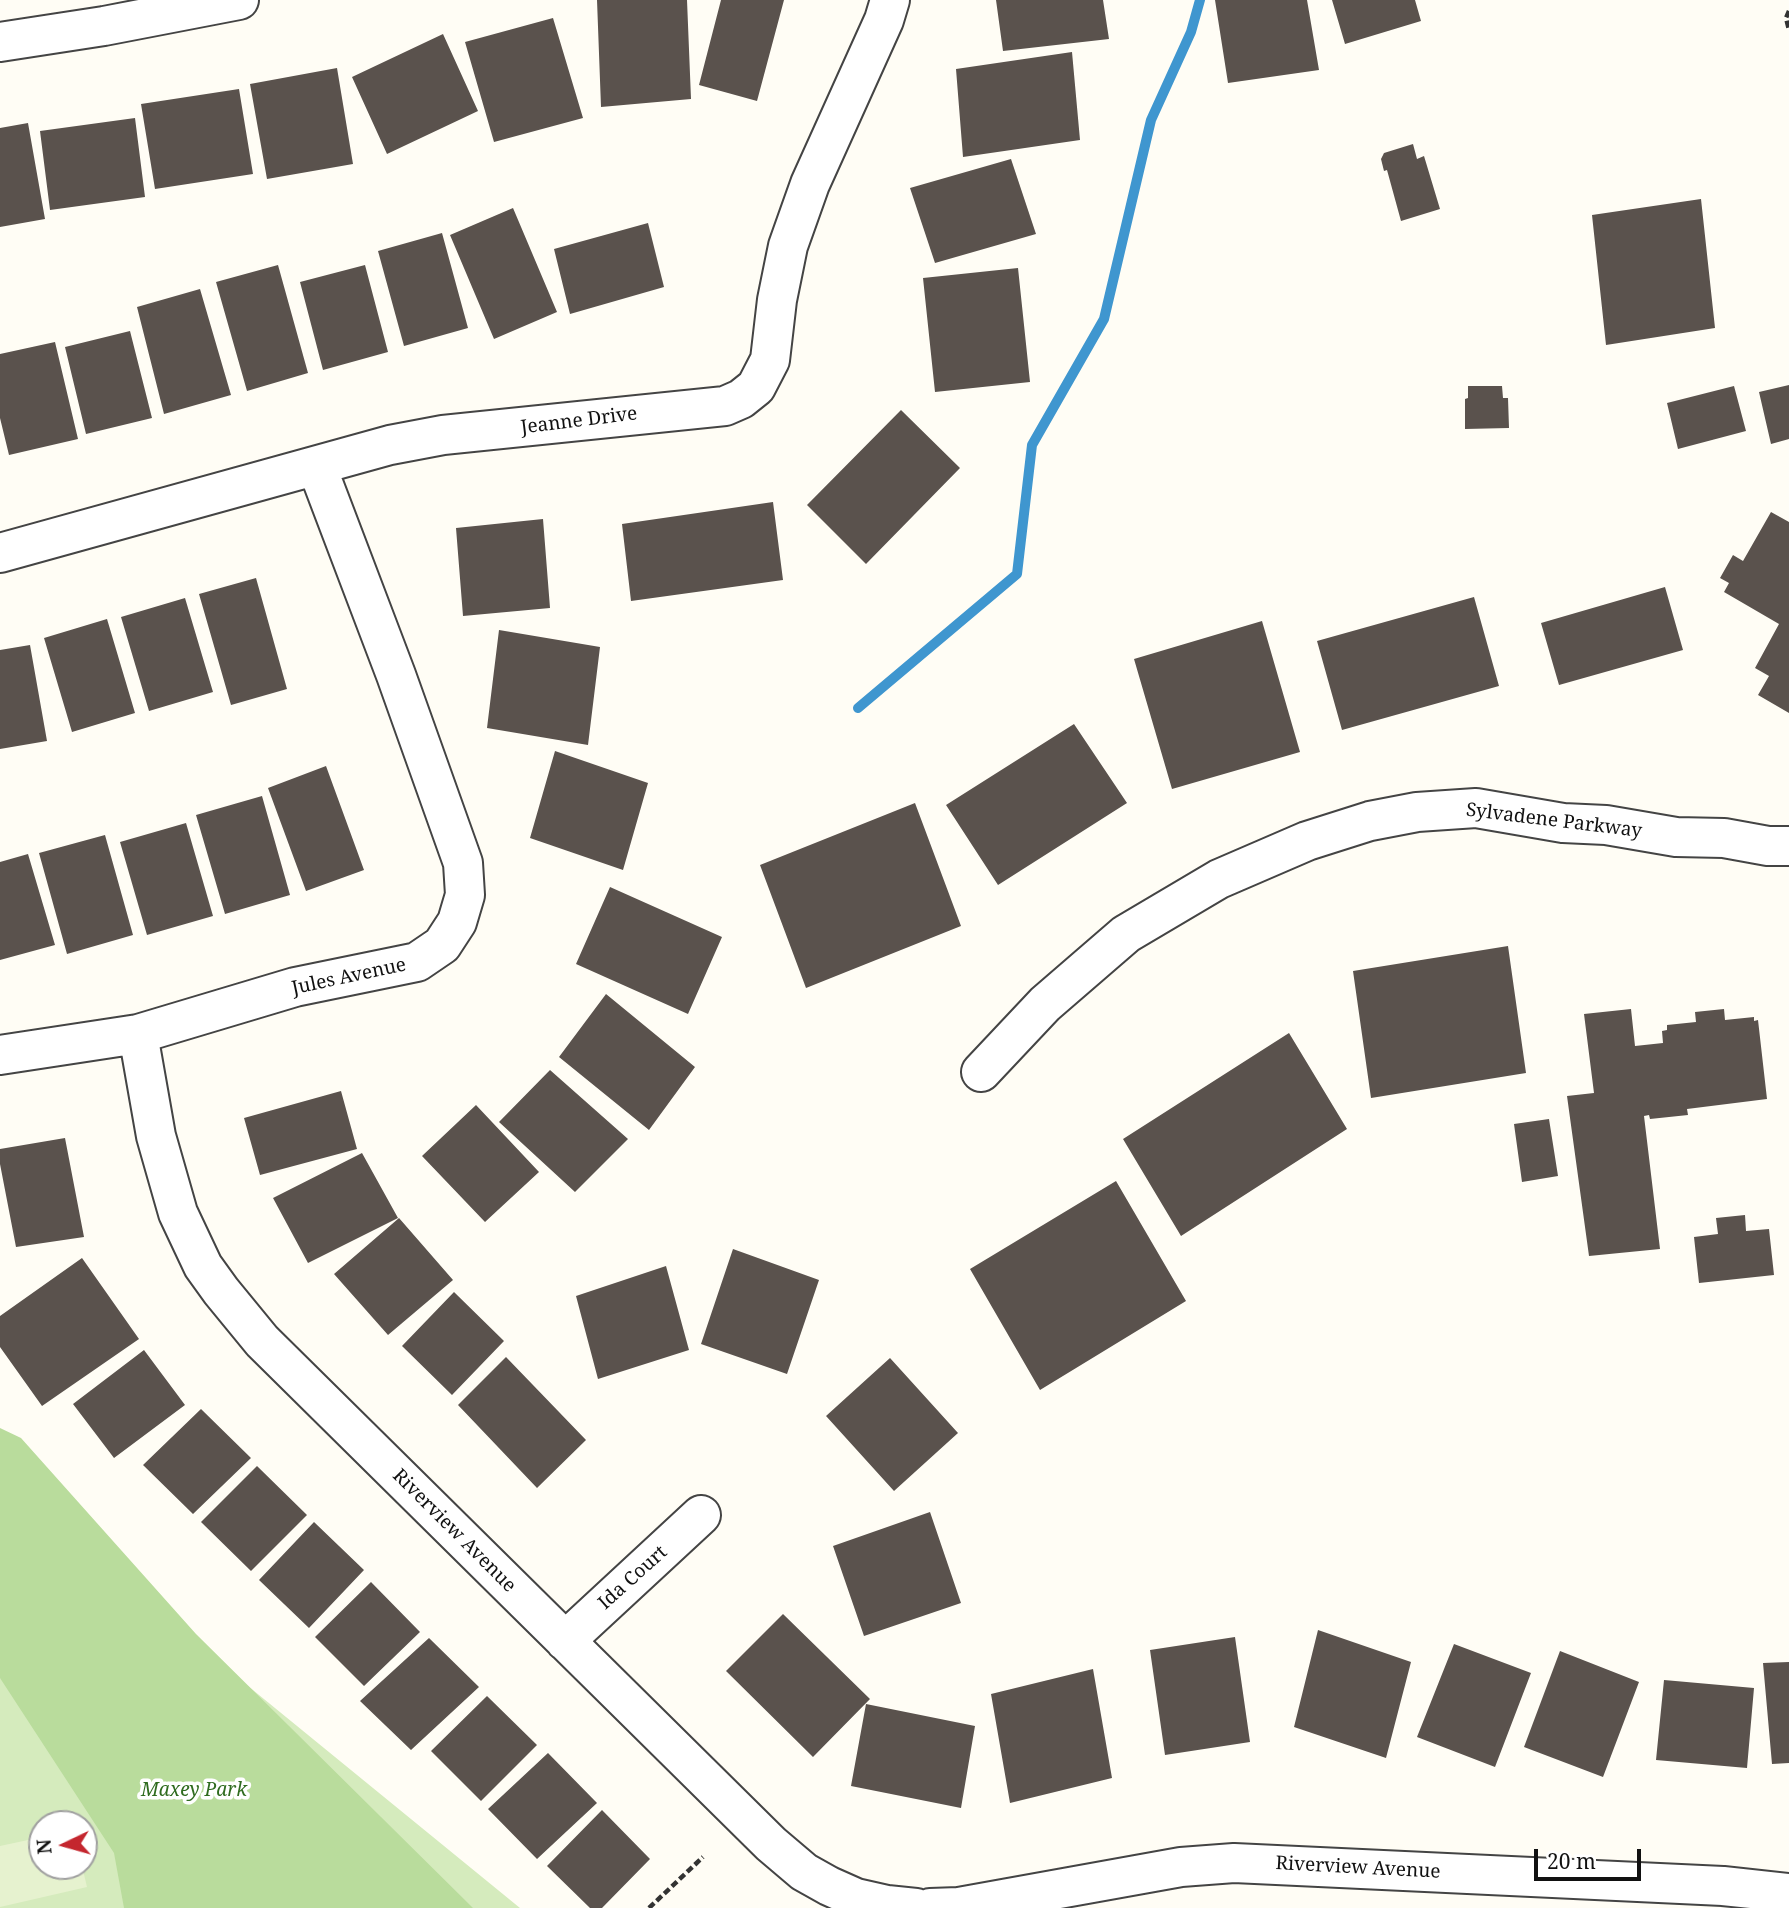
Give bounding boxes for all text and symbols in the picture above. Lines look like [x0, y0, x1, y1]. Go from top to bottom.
street label: Jeanne Drive [519, 403, 639, 439]
street label: Sylvadene Parkway [1465, 799, 1643, 843]
street label: Jules Avenue [290, 954, 408, 1000]
street label: Riverview Avenue [388, 1465, 520, 1597]
street label: Ida Court [594, 1541, 672, 1615]
park label: Maxey Park [141, 1780, 247, 1802]
north arrow [28, 1810, 98, 1880]
scale bar [1537, 1834, 1644, 1878]
text: N [30, 1838, 58, 1855]
text: 20 m [1547, 1847, 1596, 1875]
street label: Riverview Avenue [1275, 1852, 1441, 1884]

